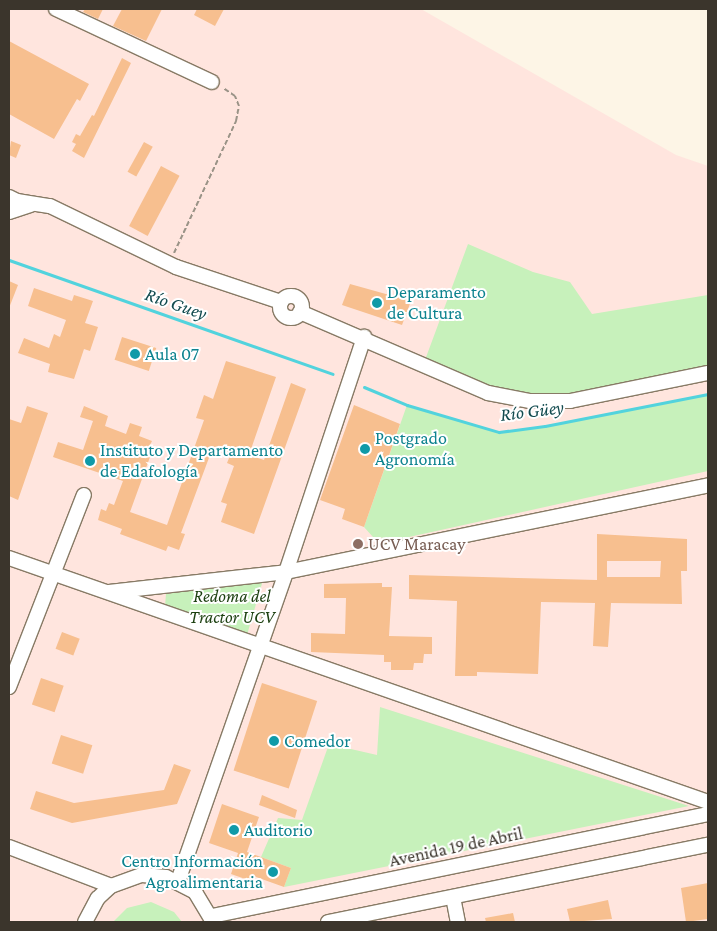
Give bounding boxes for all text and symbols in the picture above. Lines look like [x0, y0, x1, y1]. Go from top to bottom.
place label: Deparamento de Cultura [387, 282, 486, 324]
water label: Río Guey [142, 283, 210, 325]
marker: Deparamento de Cultura [371, 297, 383, 309]
place label: Aula 07 [145, 343, 199, 365]
marker: Aula 07 [129, 348, 141, 360]
water label: Río Güey [499, 396, 565, 426]
place label: Postgrado Agronomía [375, 428, 455, 470]
place label: Instituto y Departamento de Edafología [100, 440, 283, 482]
marker: Postgrado Agronomía [359, 443, 371, 455]
marker: Instituto y Departamento de Edafología [84, 455, 96, 467]
place label: UCV Maracay [368, 533, 466, 555]
marker: UCV Maracay [352, 538, 364, 550]
park label: Redoma del Tractor UCV [189, 586, 275, 628]
place label: Comedor [284, 730, 351, 752]
marker: Comedor [268, 735, 280, 747]
place label: Auditorio [244, 819, 313, 841]
street label: Avenida 19 de Abril [387, 822, 525, 872]
marker: Auditorio [228, 824, 240, 836]
place label: Centro Información Agroalimentaria [121, 851, 263, 894]
marker: Centro Información Agroalimentaria [267, 866, 279, 878]

